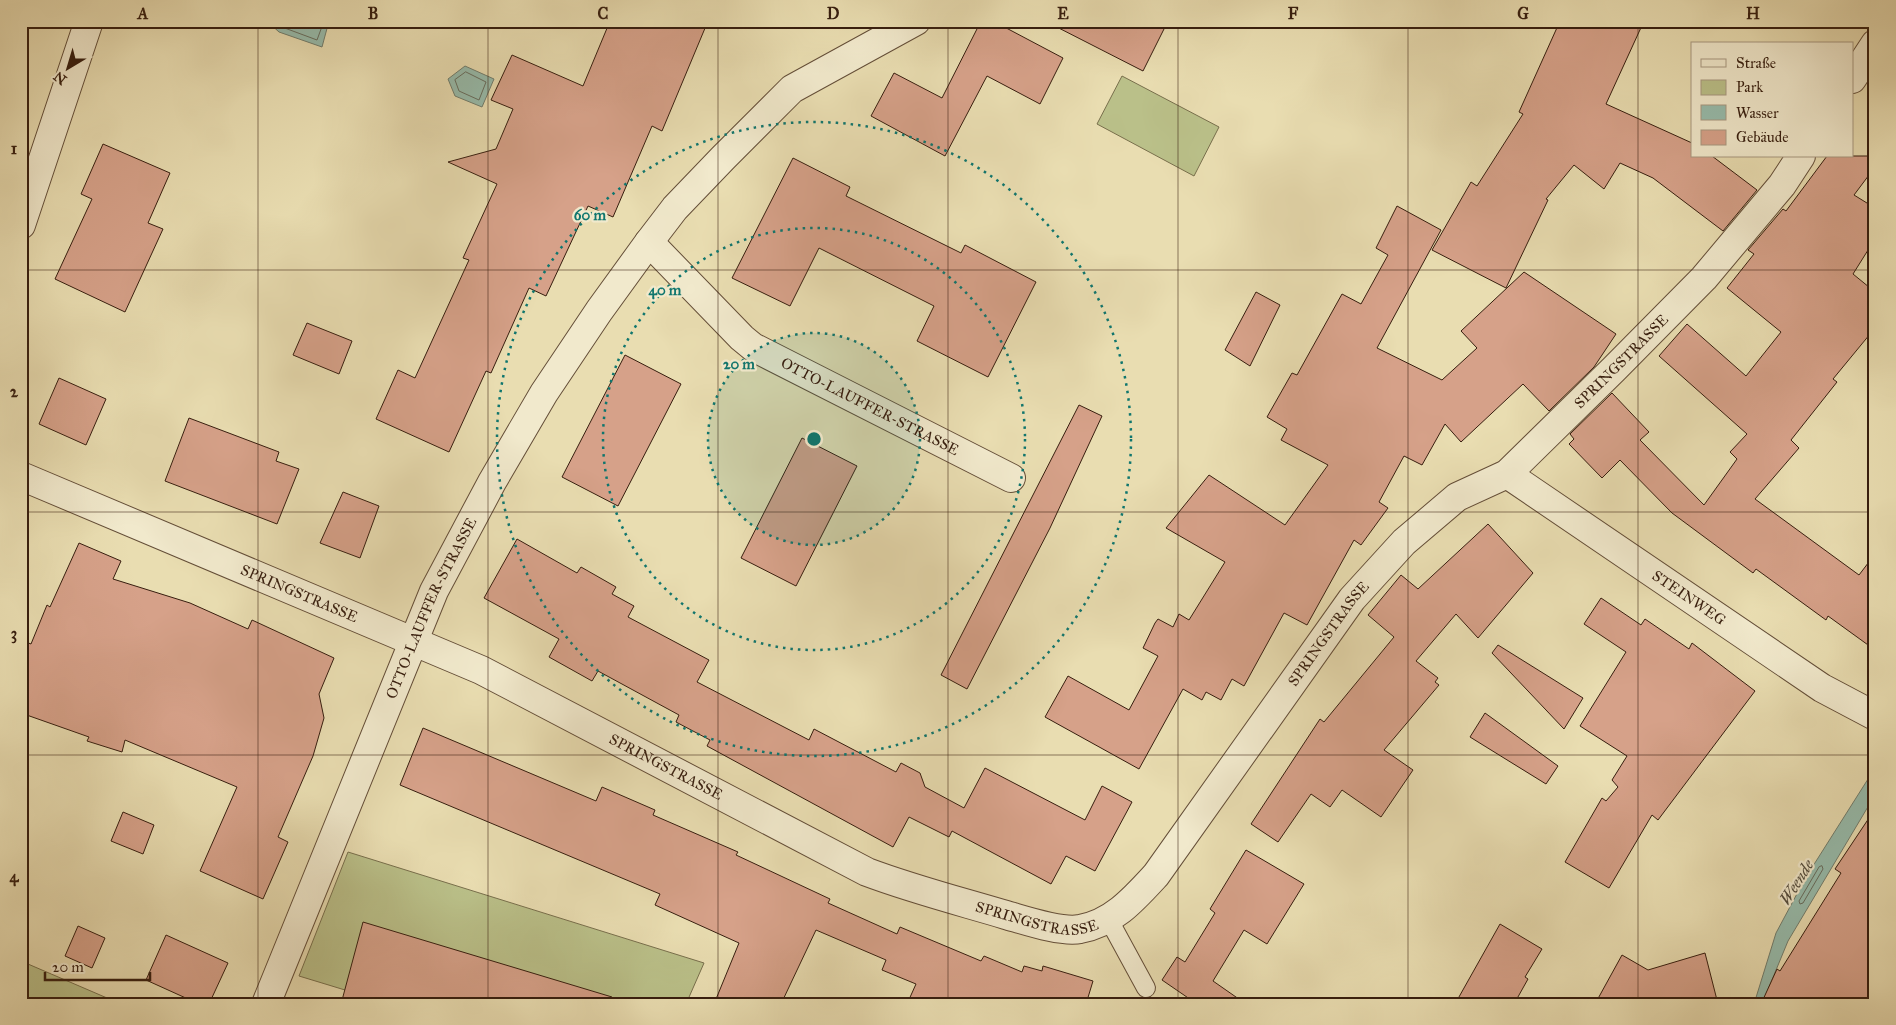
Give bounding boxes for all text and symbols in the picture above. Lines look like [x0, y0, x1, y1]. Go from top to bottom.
text: A [137, 4, 149, 23]
text: B [368, 4, 378, 23]
text: C [598, 4, 609, 23]
text: D [827, 4, 840, 23]
text: E [1057, 4, 1069, 23]
text: F [1288, 4, 1299, 23]
text: G [1517, 4, 1529, 23]
text: H [1746, 4, 1760, 23]
north arrow [42, 42, 92, 92]
legend [1691, 42, 1854, 158]
text: Straße [1736, 54, 1776, 72]
text: N [50, 67, 70, 88]
text: Park [1736, 78, 1763, 96]
text: Wasser [1736, 104, 1779, 122]
text: Gebäude [1736, 128, 1789, 146]
text: 1 [11, 139, 18, 158]
text: 60 m [574, 206, 607, 224]
text: 40 m [649, 281, 682, 300]
street label: SPRINGSTRASSE [1570, 310, 1672, 412]
street label: OTTO-LAUFFER-STRASSE [778, 354, 962, 459]
text: 20 m [723, 355, 755, 373]
text: 2 [10, 382, 19, 401]
centre of rings [805, 430, 823, 448]
street label: OTTO-LAUFFER-STRASSE [382, 514, 481, 701]
street label: SPRINGSTRASSE [238, 561, 361, 626]
street label: STEINWEG [1649, 566, 1729, 629]
street label: SPRINGSTRASSE [1284, 577, 1373, 689]
text: 3 [11, 624, 17, 644]
street label: SPRINGSTRASSE [606, 730, 726, 804]
water label: Weende [1775, 855, 1818, 908]
text: 4 [10, 867, 20, 887]
street label: SPRINGSTRASSE [974, 898, 1101, 939]
scale bar [45, 950, 150, 982]
text: 20 m [52, 958, 84, 976]

